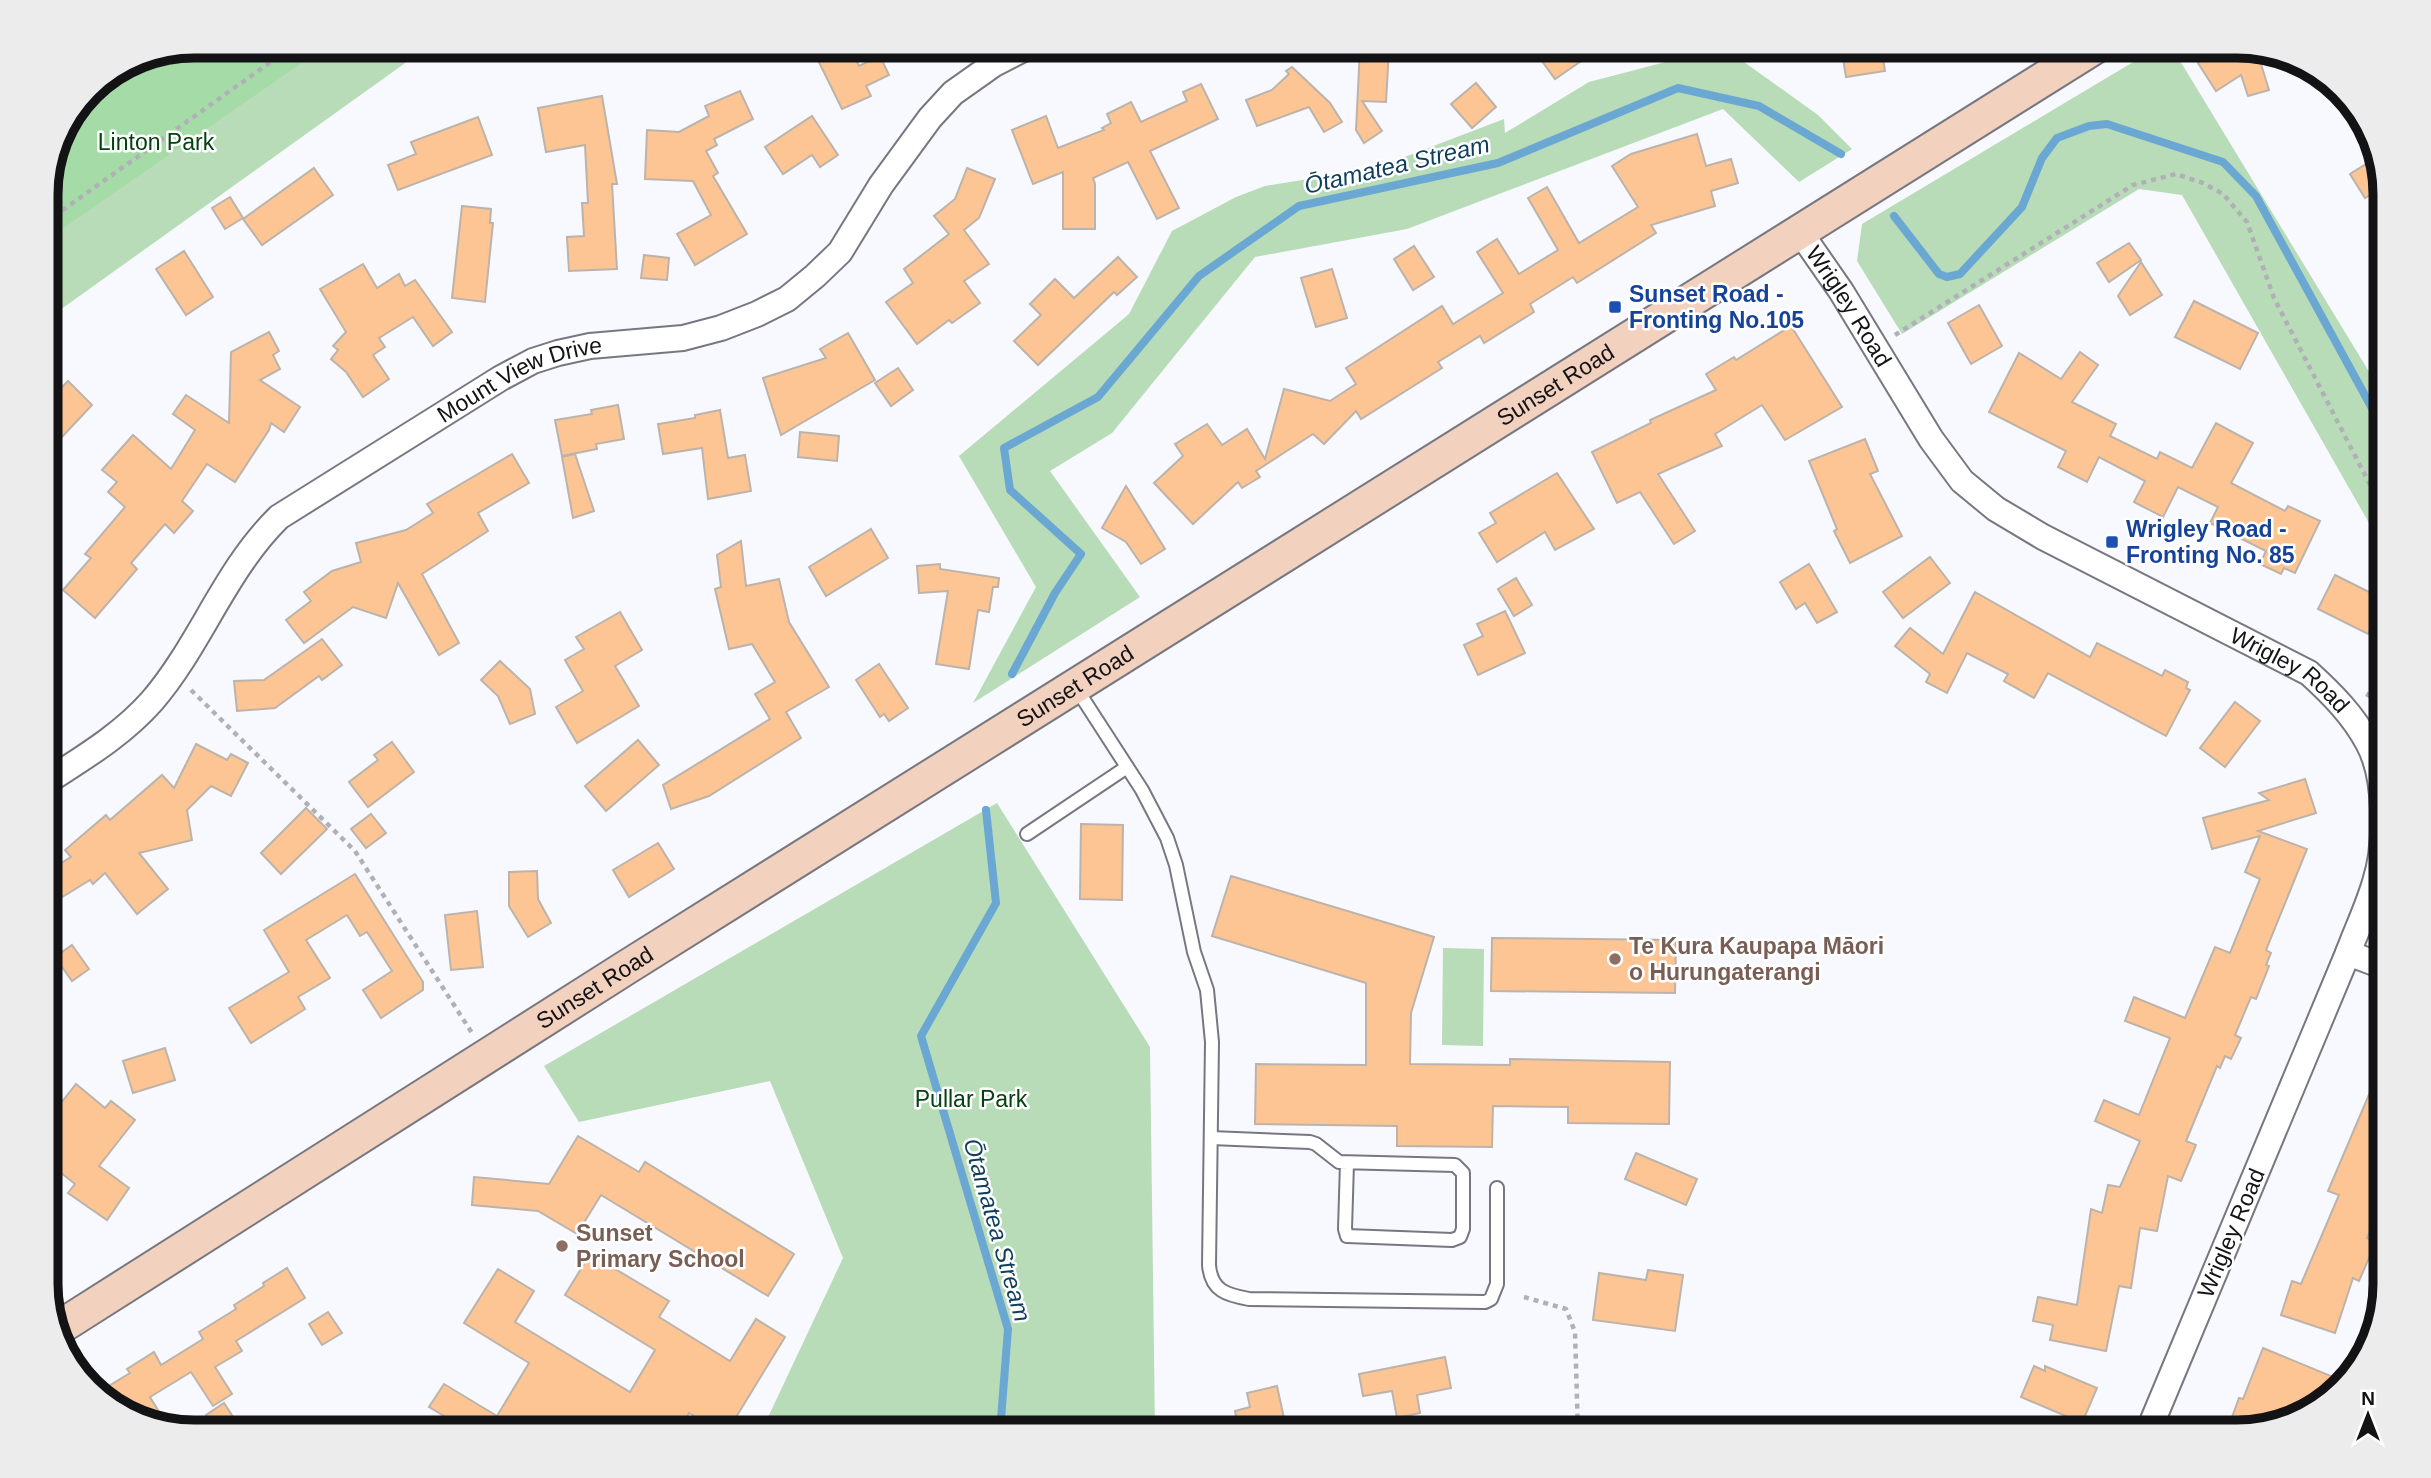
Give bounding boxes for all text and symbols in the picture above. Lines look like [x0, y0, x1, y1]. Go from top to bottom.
park label: Linton Park [98, 129, 215, 155]
water label: Ōtamatea Stream [1302, 130, 1492, 199]
street label: Wrigley Road [1801, 241, 1897, 371]
place label: Sunset Road - Fronting No.105 [1629, 281, 1804, 333]
marker: Sunset Road - Fronting No.105 [1607, 299, 1623, 315]
street label: Mount View Drive [432, 332, 603, 428]
street label: Sunset Road [1492, 339, 1619, 431]
place label: Wrigley Road - Fronting No. 85 [2126, 516, 2295, 568]
marker: Wrigley Road - Fronting No. 85 [2104, 534, 2120, 550]
street label: Wrigley Road [2226, 622, 2355, 718]
street label: Sunset Road [1012, 640, 1138, 732]
place label: Te Kura Kaupapa Māori o Hurungaterangi [1629, 933, 1884, 985]
street label: Sunset Road [532, 941, 658, 1034]
marker: Te Kura Kaupapa Māori o Hurungaterangi [1607, 951, 1623, 967]
park label: Pullar Park [915, 1086, 1028, 1112]
water label: Ōtamatea Stream [958, 1135, 1037, 1325]
street label: Wrigley Road [2192, 1165, 2270, 1301]
place label: Sunset Primary School [576, 1220, 745, 1272]
marker: Sunset Primary School [554, 1238, 570, 1254]
north arrow [2333, 1380, 2403, 1450]
text: N [2361, 1388, 2375, 1409]

